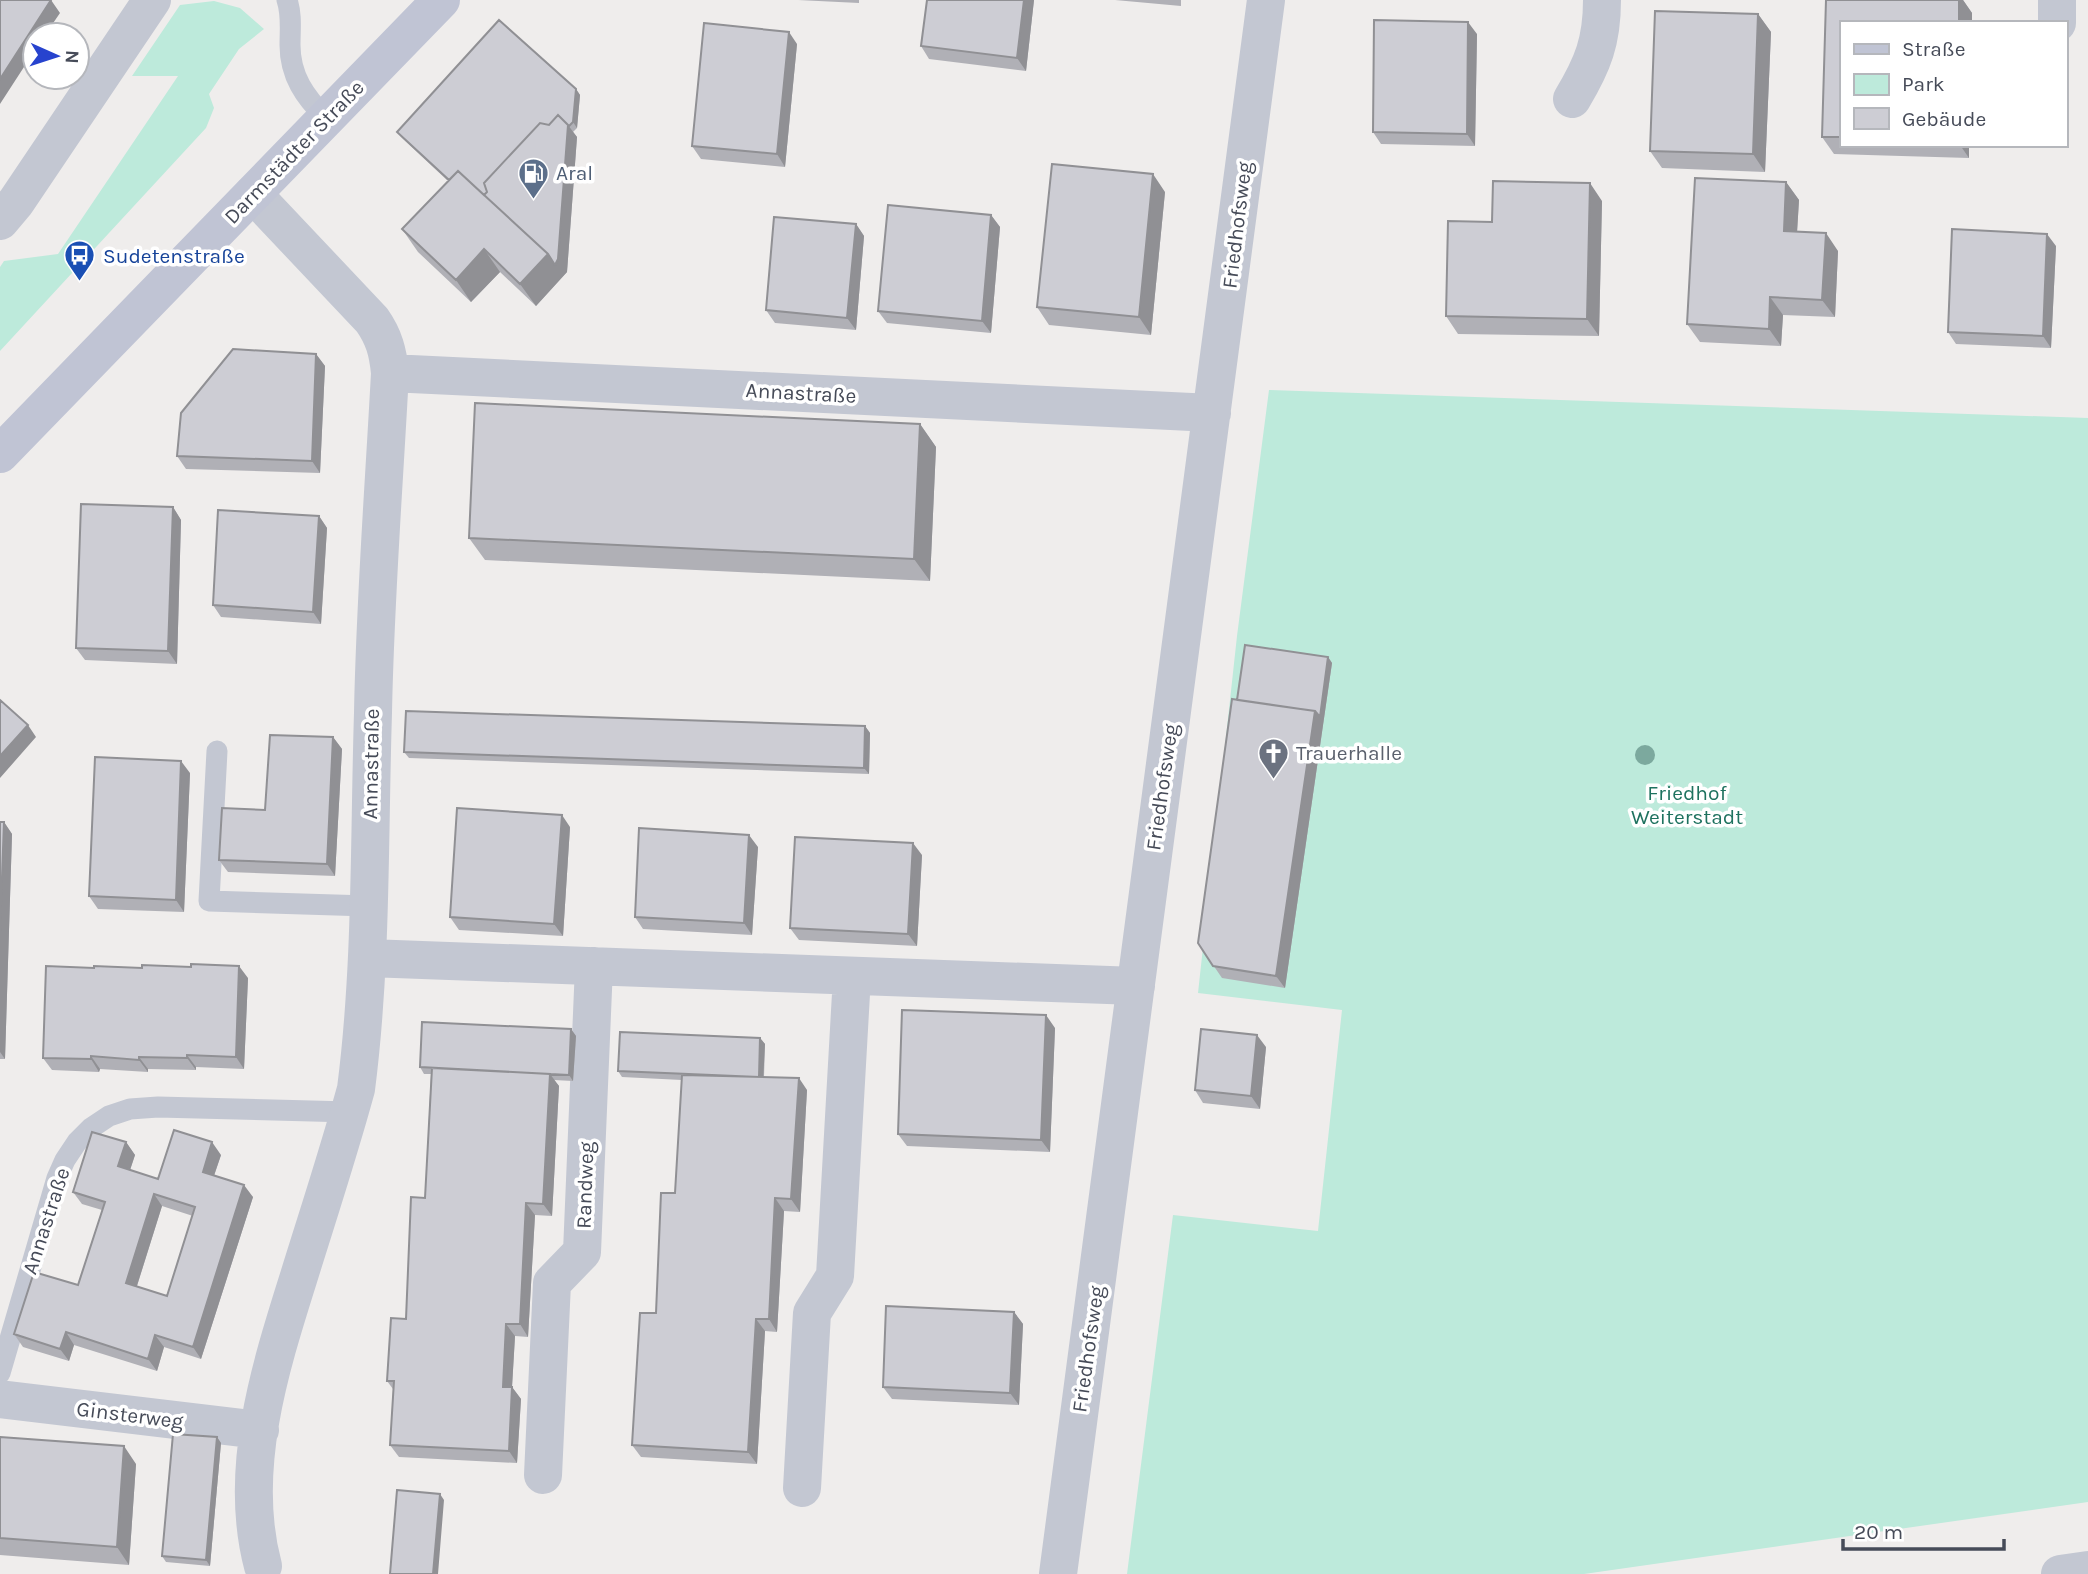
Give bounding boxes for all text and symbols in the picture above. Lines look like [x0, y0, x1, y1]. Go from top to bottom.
north arrow [21, 21, 91, 91]
legend [1840, 21, 2067, 147]
text: Straße [1902, 37, 1965, 61]
text: N [61, 49, 83, 64]
text: Park [1902, 72, 1945, 96]
street label: Darmstädter Straße [219, 75, 369, 229]
text: Gebäude [1902, 107, 1986, 131]
fuel station icon: Aral [516, 156, 550, 200]
street label: Friedhofsweg [1217, 160, 1257, 290]
place label: Aral [556, 161, 593, 185]
bus stop icon: Sudetenstraße [63, 239, 97, 283]
place label: Sudetenstraße [103, 244, 245, 268]
street label: Annastraße [745, 378, 857, 408]
street label: Annastraße [358, 708, 384, 820]
street label: Friedhofsweg [1141, 722, 1183, 852]
church icon: Trauerhalle [1256, 736, 1290, 780]
place label: Trauerhalle [1296, 741, 1402, 765]
park label: Friedhof Weiterstadt [1631, 781, 1743, 829]
street label: Randweg [571, 1141, 599, 1229]
street label: Annastraße [17, 1165, 75, 1277]
street label: Friedhofsweg [1067, 1284, 1109, 1414]
street label: Ginsterweg [75, 1397, 185, 1433]
scale bar [1843, 1508, 2004, 1552]
text: 20 m [1854, 1520, 1903, 1544]

